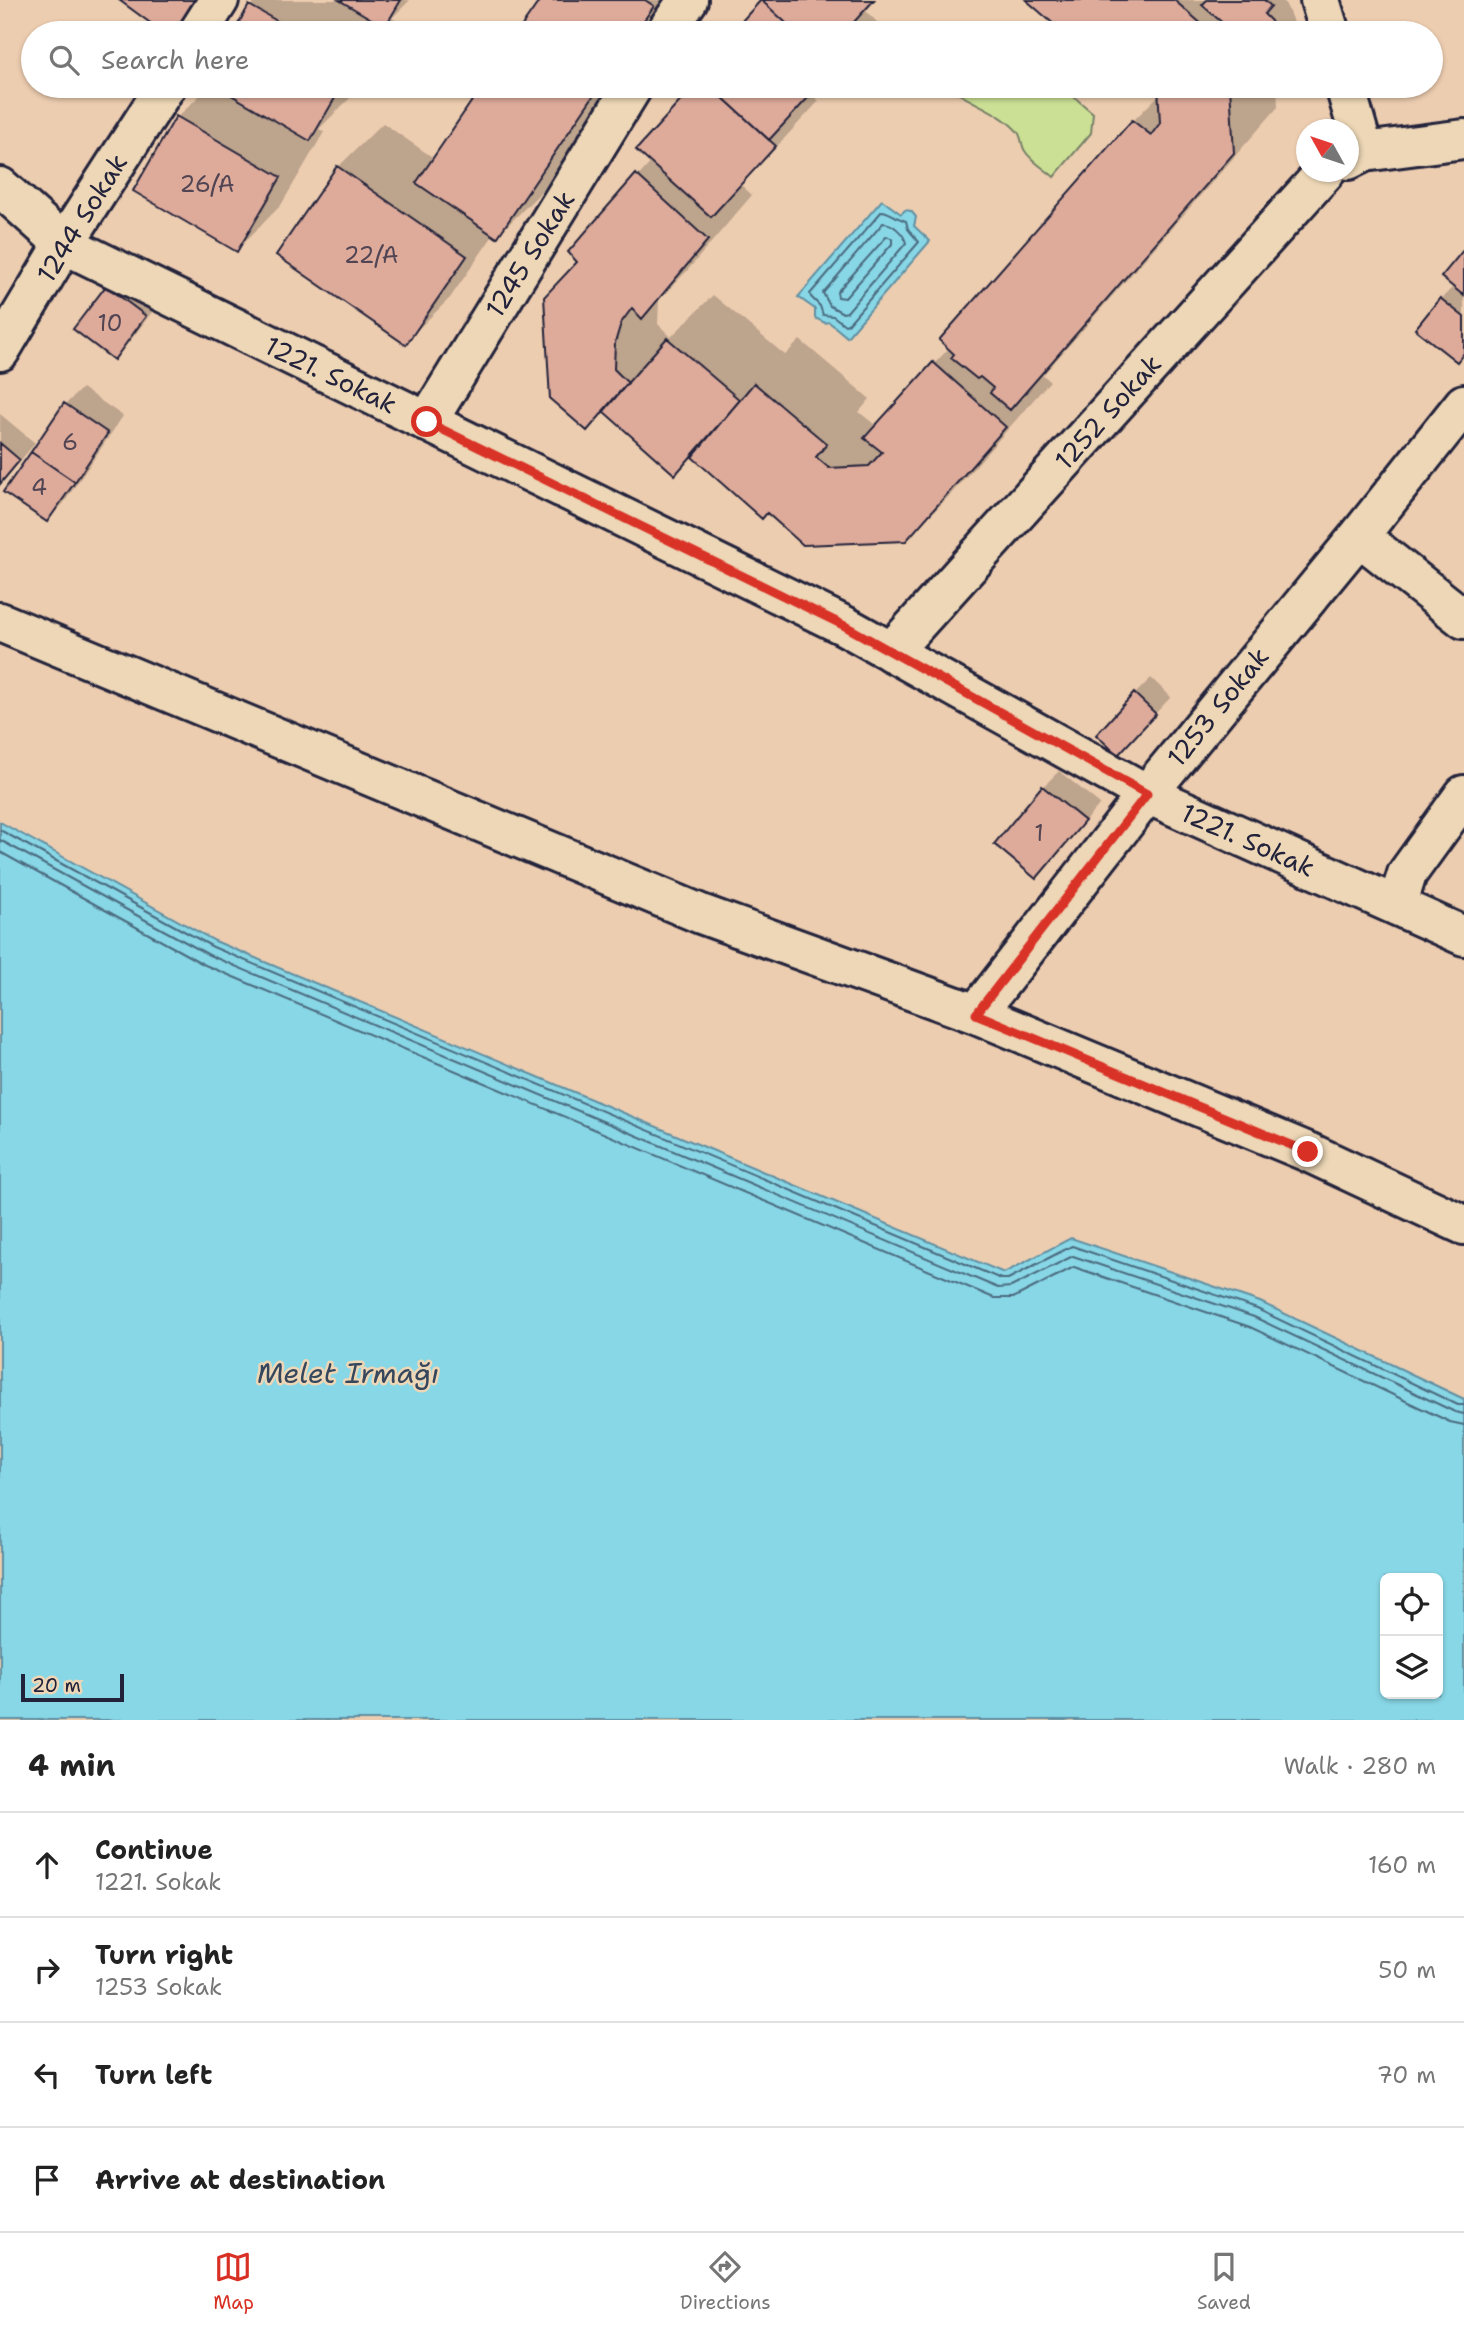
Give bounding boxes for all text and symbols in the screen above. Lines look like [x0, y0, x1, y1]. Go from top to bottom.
search box [21, 21, 1443, 98]
icon: search [45, 41, 83, 79]
text: Search here [101, 42, 250, 77]
north arrow [1296, 119, 1359, 182]
street label: 1244 Sokak [28, 147, 135, 289]
house number: 26/A [180, 169, 234, 199]
street label: 1245 Sokak [477, 184, 582, 324]
house number: 22/A [344, 240, 398, 270]
house number: 10 [97, 308, 123, 338]
street label: 1221. Sokak [259, 327, 403, 422]
street label: 1252 Sokak [1047, 347, 1169, 477]
route start [411, 406, 442, 437]
house number: 6 [62, 427, 78, 457]
house number: 4 [31, 472, 47, 502]
street label: 1253 Sokak [1159, 640, 1276, 774]
street label: 1221. Sokak [1176, 794, 1321, 885]
house number: 1 [1034, 818, 1044, 848]
route end [1292, 1136, 1323, 1167]
water label: Melet Irmağı [257, 1354, 439, 1392]
map controls [1380, 1573, 1443, 1699]
button: locate [1380, 1573, 1443, 1636]
button: layers [1380, 1636, 1443, 1699]
scale bar [21, 1671, 124, 1703]
text: 20 m [32, 1673, 81, 1698]
text: 4 min [28, 1745, 115, 1786]
text: Walk · 280 m [1283, 1751, 1436, 1781]
text: Continue [95, 1832, 213, 1867]
icon: ahead [28, 1846, 66, 1884]
text: 160 m [1368, 1850, 1436, 1880]
text: 1221. Sokak [95, 1867, 221, 1897]
text: Turn right [95, 1937, 233, 1972]
icon: right [28, 1951, 66, 1989]
text: 50 m [1378, 1955, 1436, 1985]
text: 1253 Sokak [95, 1972, 222, 2002]
icon: left [28, 2056, 66, 2094]
text: Turn left [95, 2057, 212, 2092]
text: 70 m [1377, 2060, 1436, 2090]
icon: arrive [28, 2161, 66, 2199]
text: Arrive at destination [95, 2162, 385, 2197]
tab: Map [213, 2248, 254, 2315]
tab: Directions [680, 2248, 771, 2315]
tab: Saved [1197, 2248, 1251, 2315]

